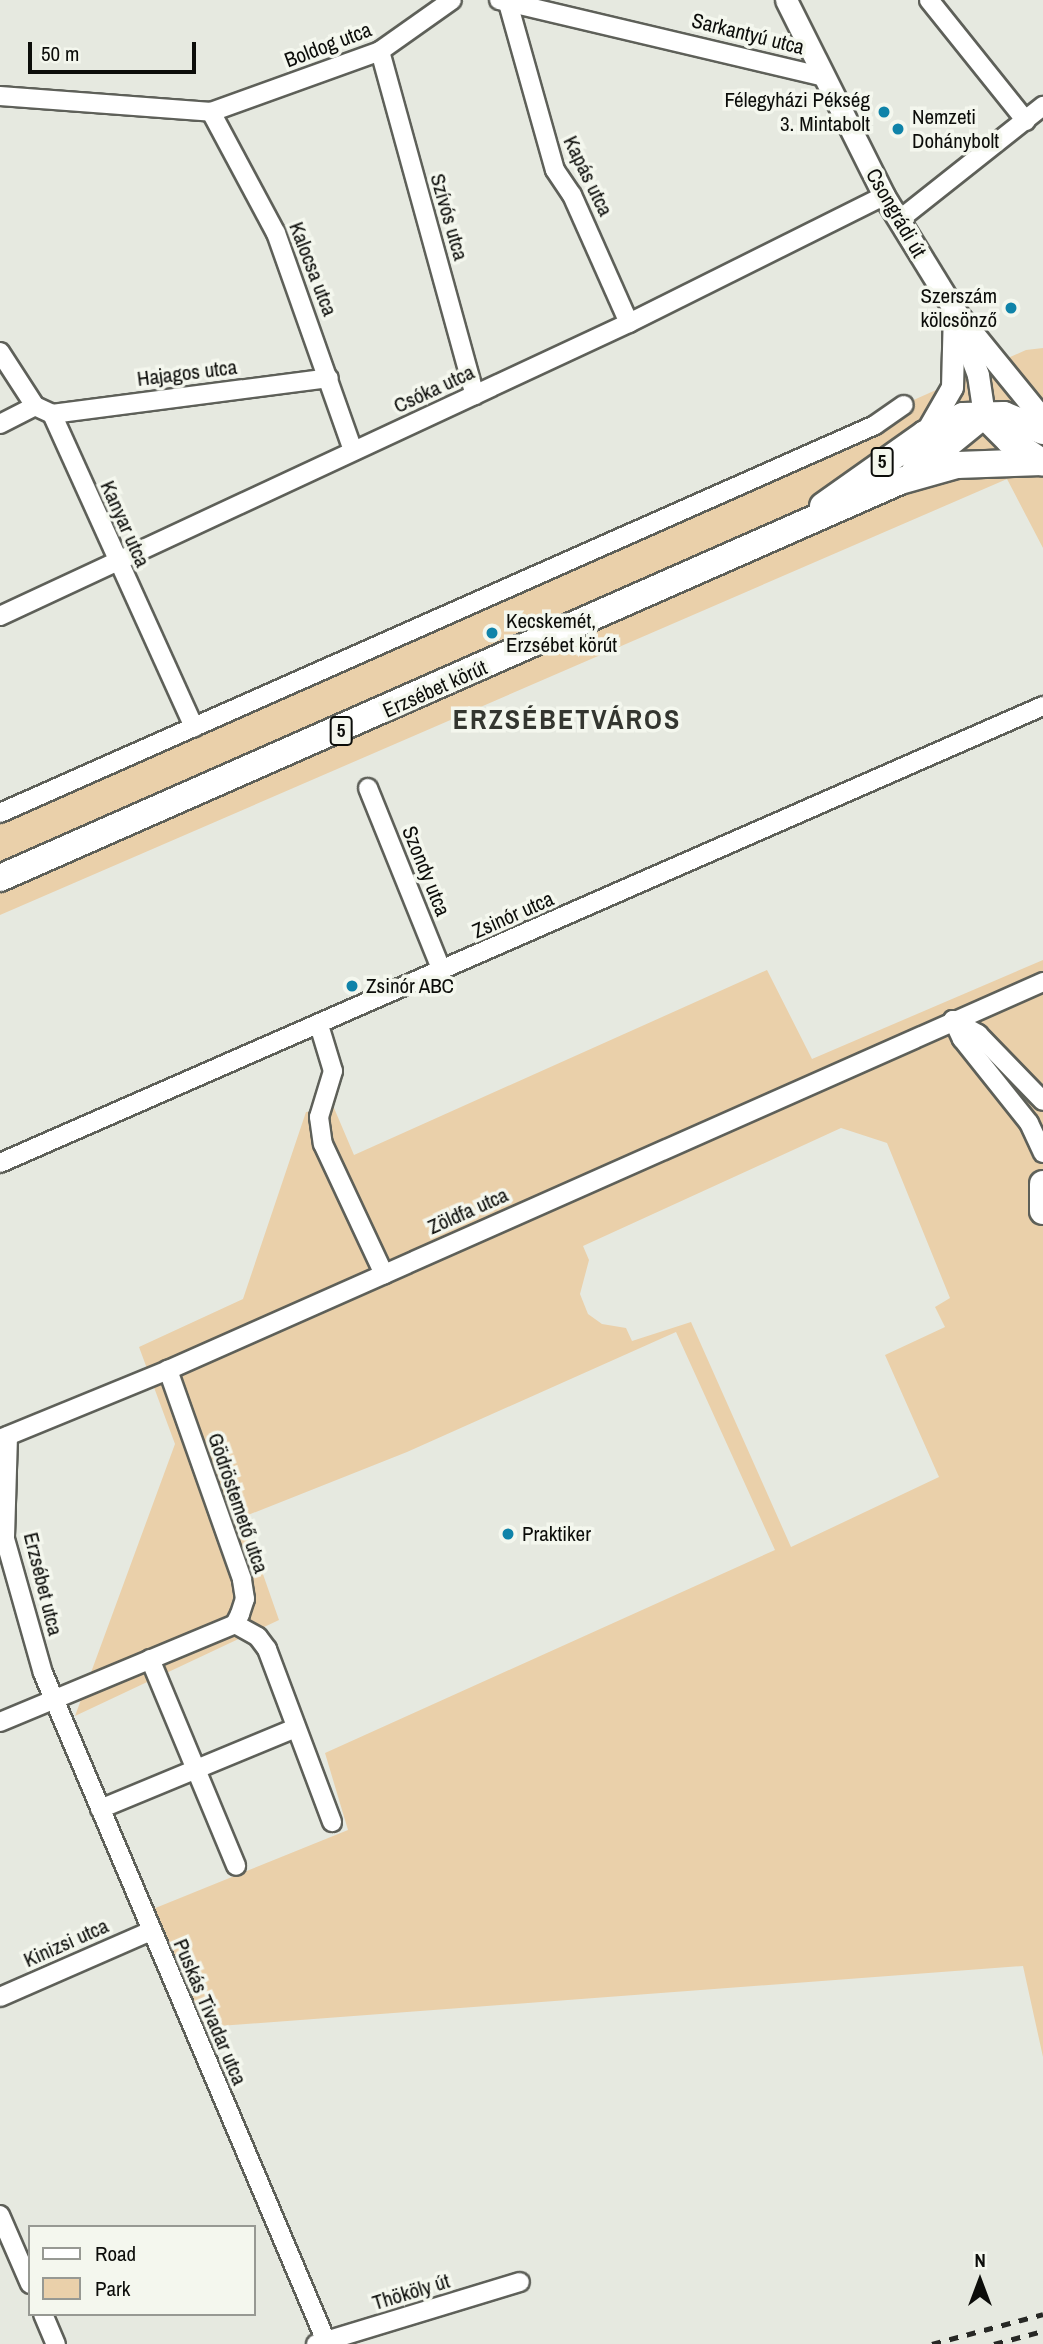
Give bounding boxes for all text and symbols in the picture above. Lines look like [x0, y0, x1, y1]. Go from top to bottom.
street label: Sarkantyú utca [689, 8, 807, 60]
street label: Boldog utca [281, 17, 375, 73]
scale bar [32, 28, 200, 72]
text: 50 m [41, 39, 79, 68]
place label: Félegyházi Pékség 3. Mintabolt [724, 87, 870, 137]
marker: Félegyházi Pékség 3. Mintabolt [876, 104, 892, 120]
place label: Nemzeti Dohánybolt [912, 104, 999, 154]
marker: Nemzeti Dohánybolt [890, 121, 906, 137]
street label: Kapás utca [558, 132, 618, 220]
street label: Csongrádi út [860, 164, 932, 262]
street label: Szívós utca [425, 171, 473, 263]
street label: Kalocsa utca [284, 218, 342, 320]
place label: Szerszám kölcsönző [920, 283, 997, 333]
marker: Szerszám kölcsönző [1003, 300, 1019, 316]
street label: Hajagos utca [136, 354, 238, 392]
street label: Csóka utca [390, 359, 478, 419]
road number: 5 [870, 446, 894, 477]
street label: Kanyar utca [95, 477, 155, 571]
place label: Kecskemét, Erzsébet körút [506, 608, 617, 658]
marker: Kecskemét, Erzsébet körút [484, 625, 500, 641]
street label: Erzsébet körút [379, 655, 491, 723]
district label: ERZSÉBETVÁROS [454, 702, 680, 736]
road number: 5 [329, 716, 353, 746]
street label: Szondy utca [397, 822, 455, 920]
street label: Zsinór utca [469, 886, 557, 944]
place label: Zsinór ABC [366, 973, 455, 999]
marker: Zsinór ABC [344, 978, 360, 994]
street label: Zöldfa utca [424, 1182, 512, 1240]
street label: Gödröstemető utca [202, 1430, 274, 1576]
place label: Praktiker [522, 1521, 591, 1547]
marker: Praktiker [500, 1526, 516, 1542]
street label: Erzsébet utca [18, 1530, 68, 1638]
street label: Kinizsi utca [20, 1913, 112, 1973]
street label: Puskás Tivadar utca [168, 1935, 252, 2089]
legend [28, 2225, 256, 2316]
text: Road [95, 2239, 136, 2268]
north arrow [945, 2246, 1015, 2316]
text: N [974, 2247, 986, 2273]
street label: Thököly út [369, 2268, 453, 2316]
text: Park [95, 2274, 130, 2303]

